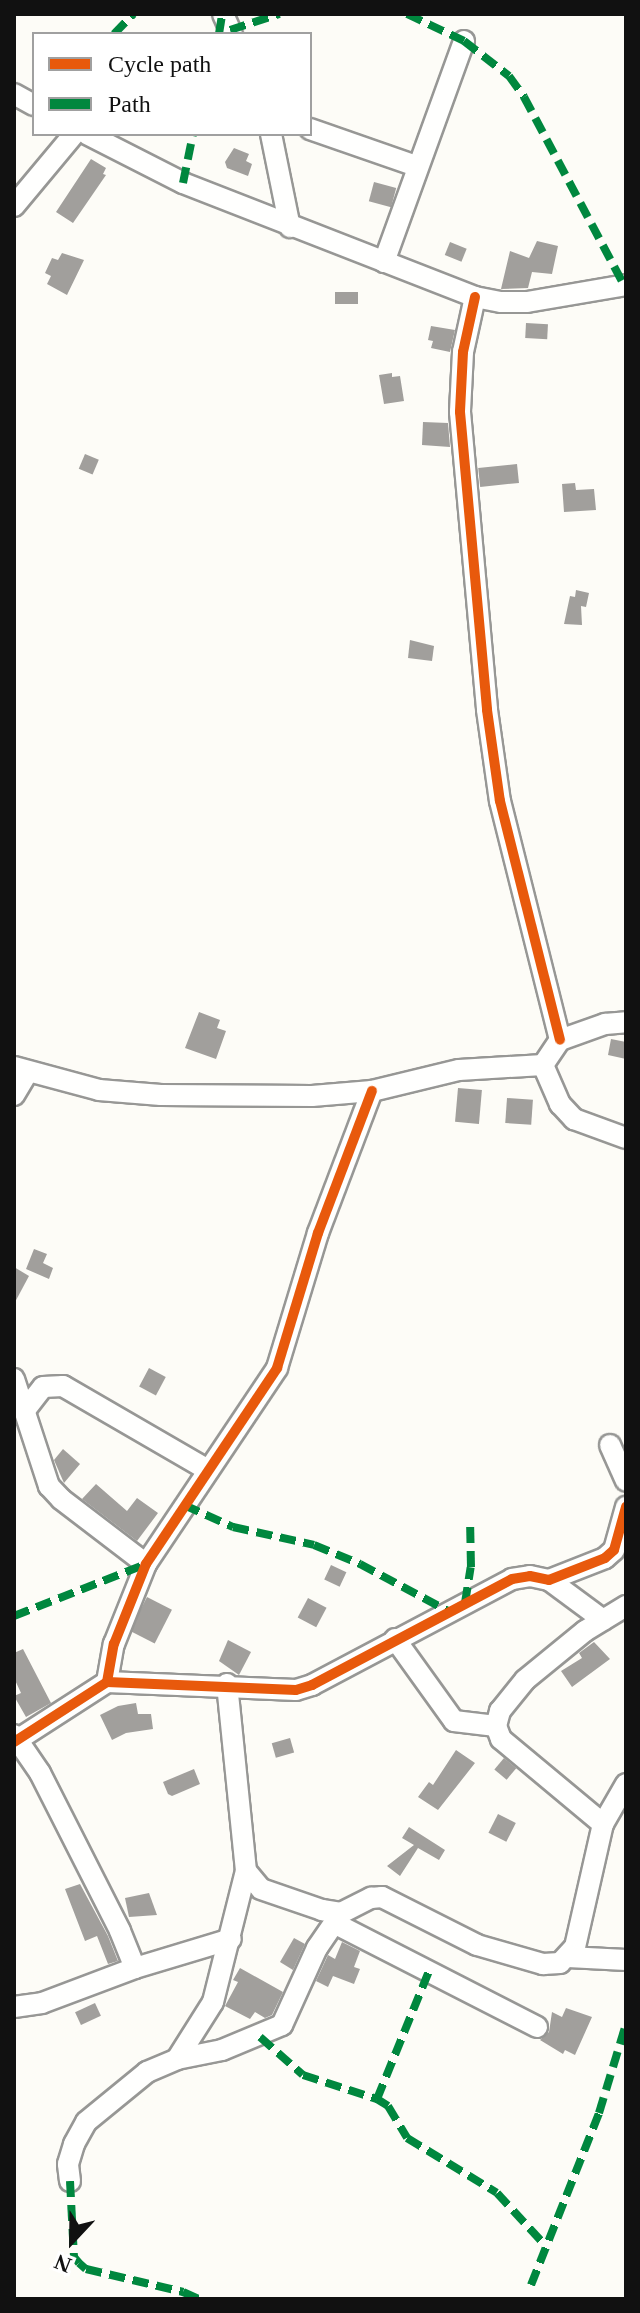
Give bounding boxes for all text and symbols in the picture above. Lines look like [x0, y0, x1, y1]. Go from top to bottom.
legend [32, 32, 312, 136]
text: Cycle path [108, 51, 211, 77]
text: Path [108, 91, 151, 117]
north arrow [32, 2201, 112, 2281]
text: N [51, 2249, 75, 2278]

